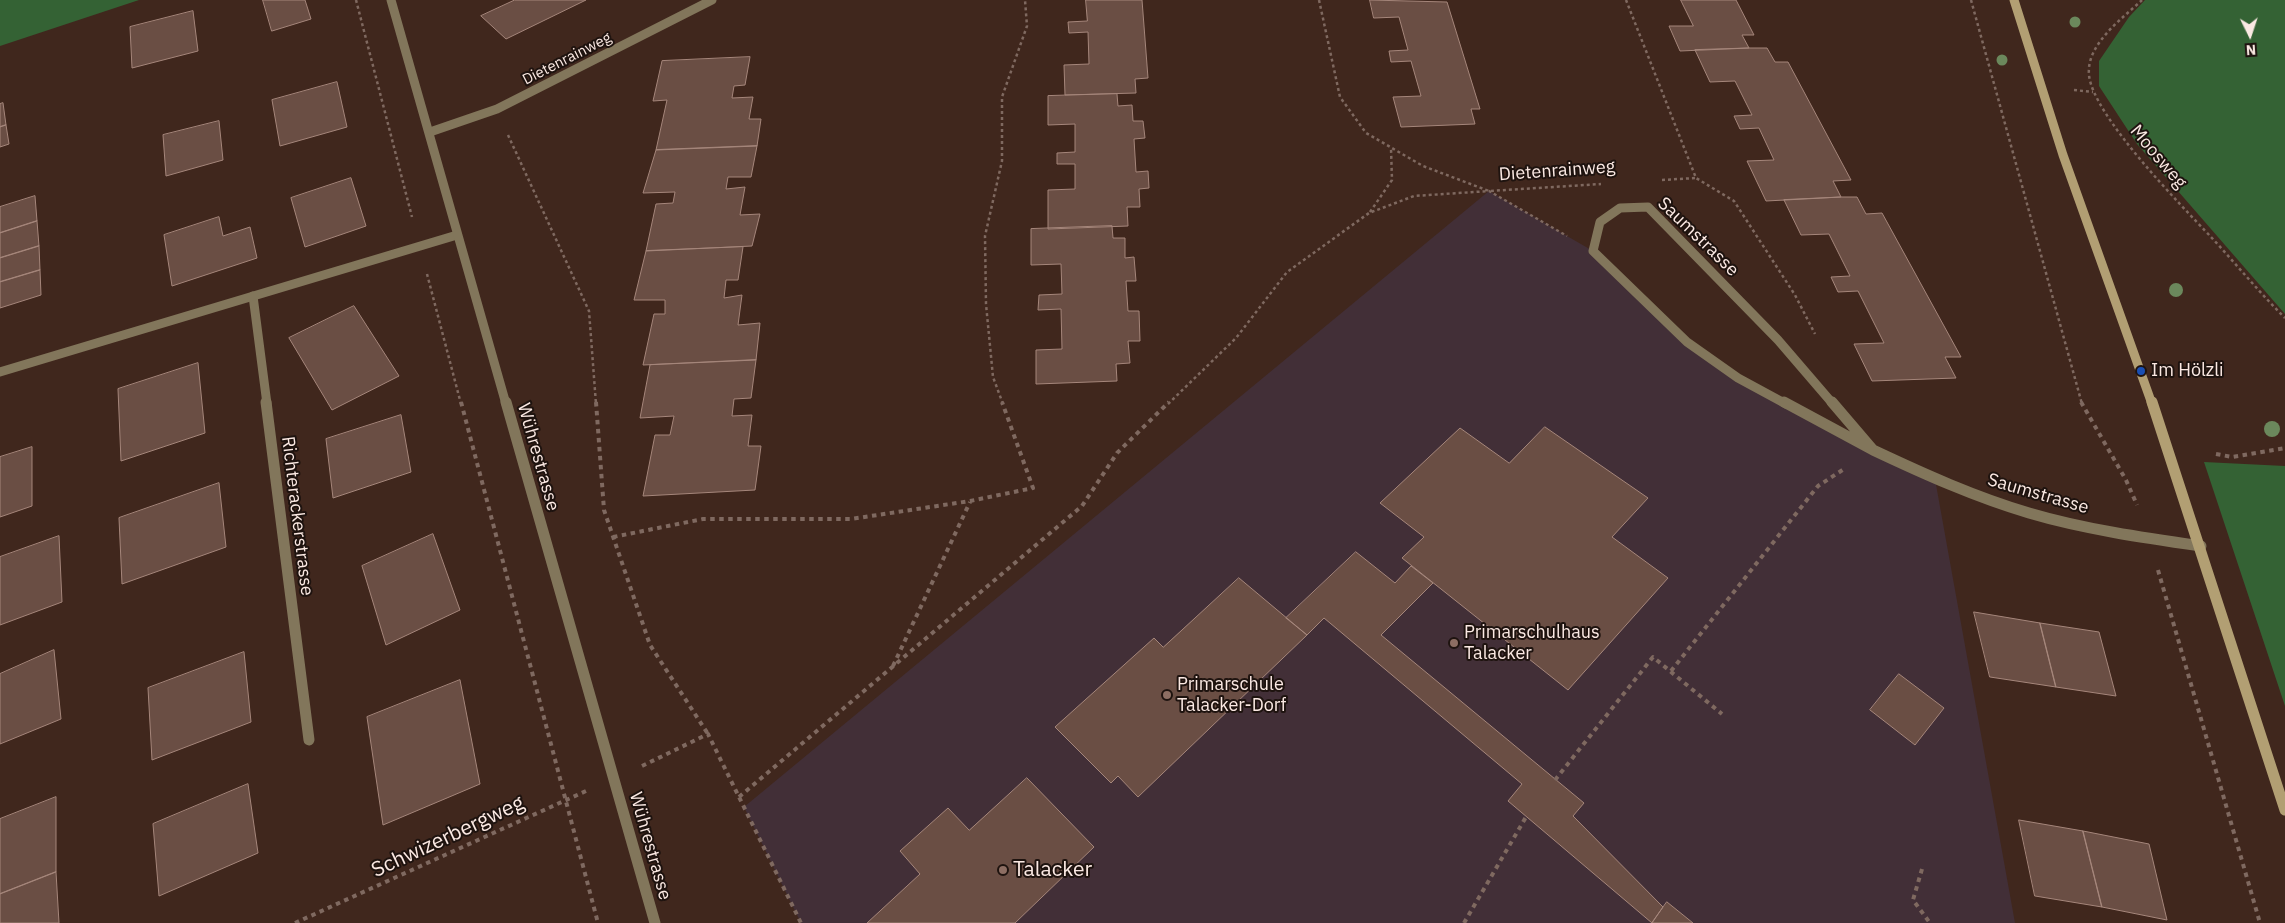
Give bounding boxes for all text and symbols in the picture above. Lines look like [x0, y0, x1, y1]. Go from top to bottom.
north arrow [2225, 10, 2275, 60]
street label: Dietenrainweg [520, 29, 614, 89]
text: N [2245, 41, 2257, 59]
street label: Moosweg [2125, 121, 2191, 193]
street label: Dietenrainweg [1498, 156, 1616, 186]
street label: Saumstrasse [1653, 193, 1743, 281]
place label: Im Hölzli [2151, 360, 2224, 382]
marker: Im Hölzli [2135, 365, 2147, 377]
street label: Wührestrasse [512, 401, 564, 513]
street label: Richterackerstrasse [276, 435, 318, 597]
street label: Saumstrasse [1985, 469, 2091, 519]
place label: Primarschulhaus Talacker [1464, 622, 1600, 664]
marker: Primarschulhaus Talacker [1448, 637, 1460, 649]
place label: Primarschule Talacker-Dorf [1177, 674, 1286, 716]
marker: Primarschule Talacker-Dorf [1161, 689, 1173, 701]
street label: Wührestrasse [624, 790, 676, 902]
street label: Schwizerbergweg [368, 791, 528, 883]
place label: Talacker [1013, 857, 1092, 883]
marker: Talacker [997, 864, 1009, 876]

